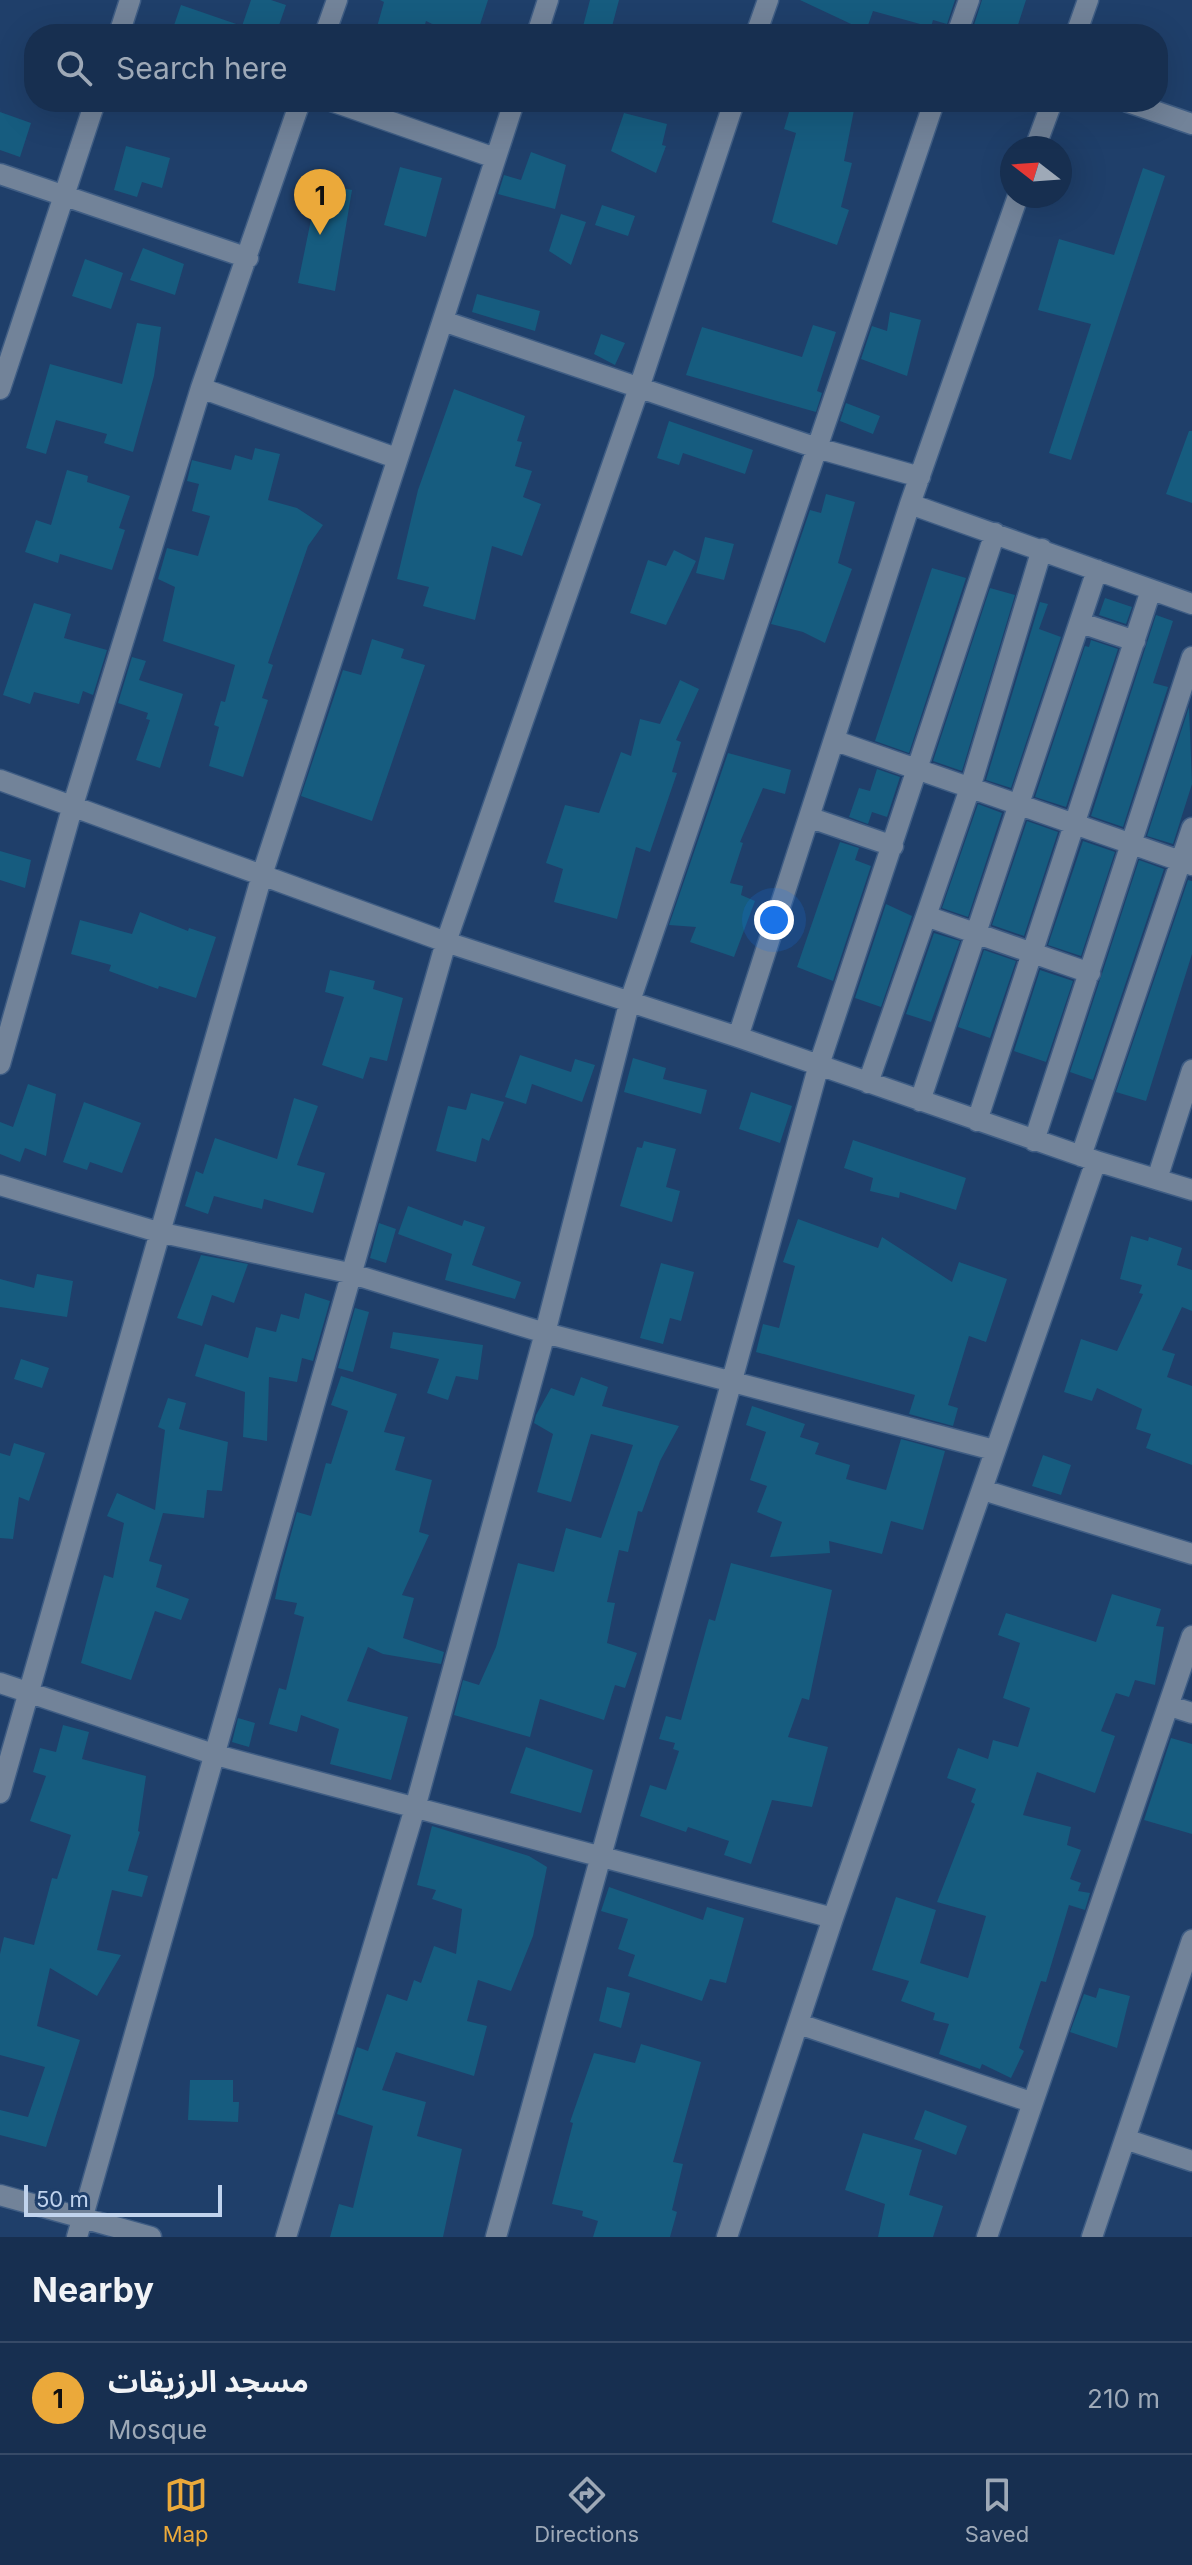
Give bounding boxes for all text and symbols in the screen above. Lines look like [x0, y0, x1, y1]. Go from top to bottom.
search box [24, 24, 1168, 112]
icon: search [52, 46, 96, 90]
text: Search here [116, 50, 288, 86]
north arrow [1000, 136, 1072, 208]
pin: 1 [294, 169, 346, 235]
your location [754, 900, 794, 940]
scale bar [24, 2181, 222, 2217]
text: 50 m [36, 2186, 89, 2212]
text: Nearby [32, 2269, 154, 2310]
text: مسجد الرزيقات [108, 2363, 309, 2399]
text: 1 [52, 2383, 64, 2414]
text: 210 m [1087, 2383, 1160, 2414]
text: Mosque [108, 2414, 207, 2445]
tab: Map [163, 2473, 209, 2547]
tab: Directions [534, 2473, 639, 2547]
tab: Saved [965, 2473, 1029, 2547]

